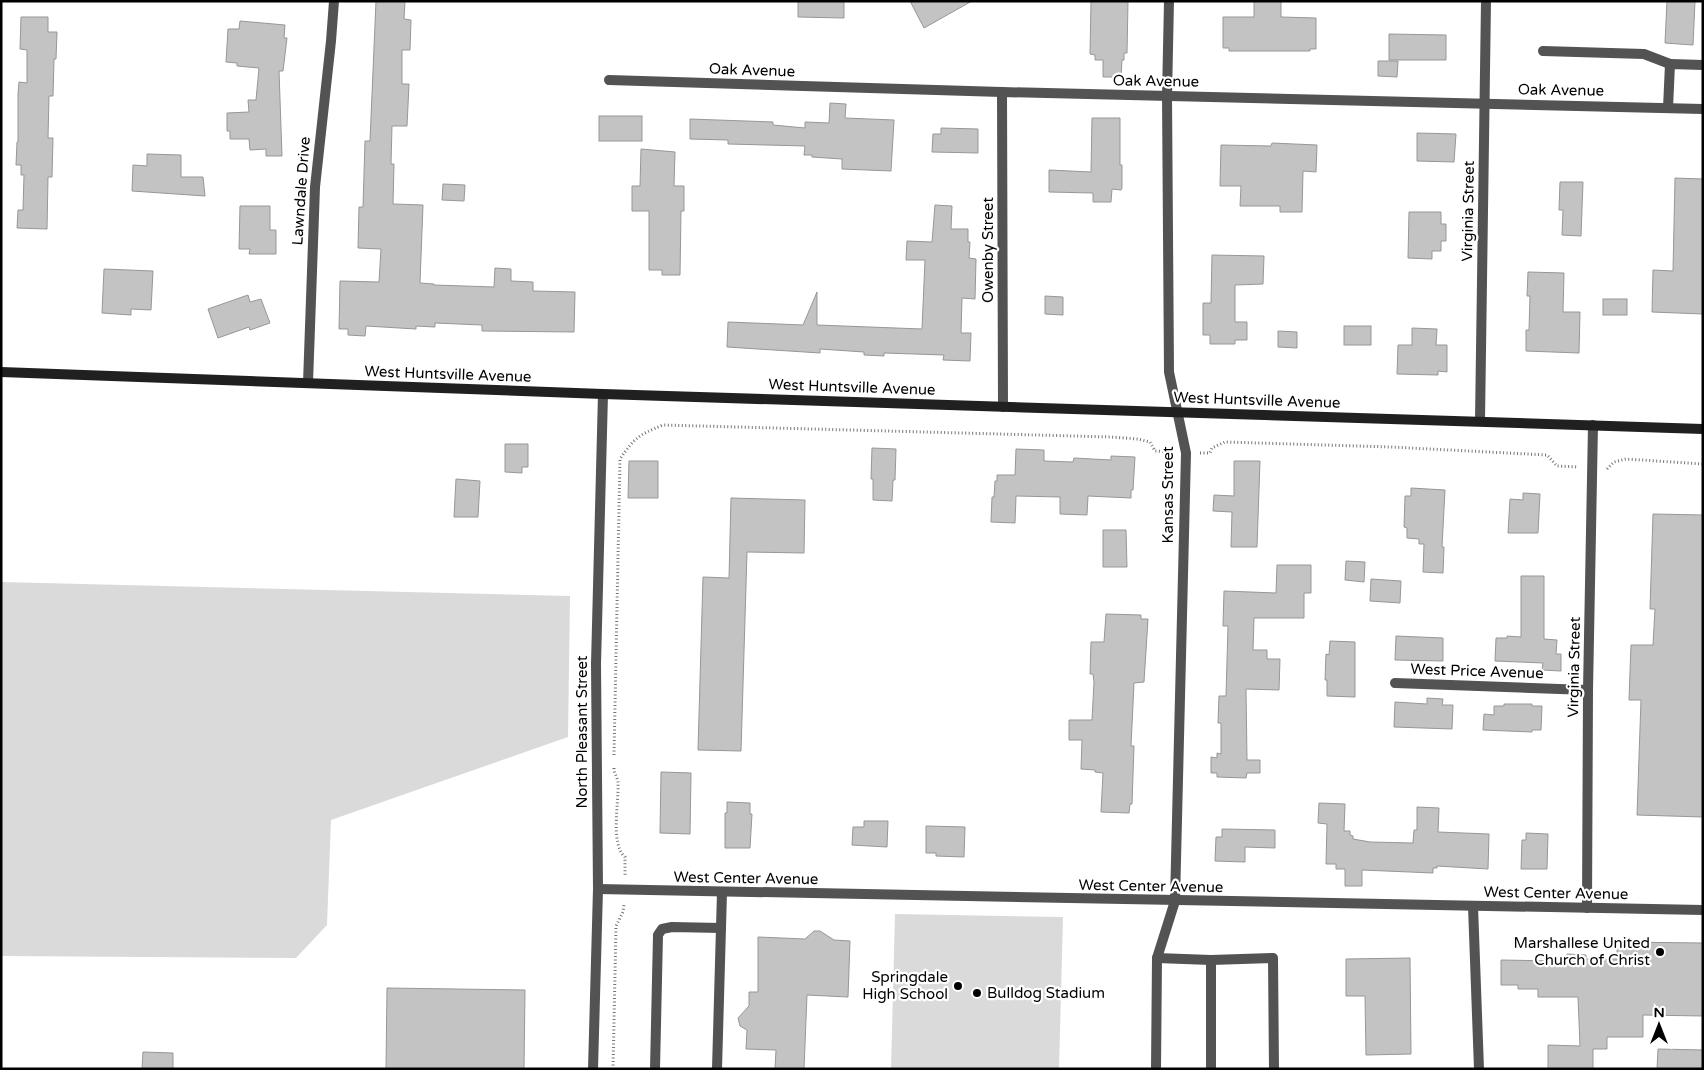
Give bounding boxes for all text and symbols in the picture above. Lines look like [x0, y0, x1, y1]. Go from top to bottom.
street label: Oak Avenue [709, 60, 795, 80]
street label: Oak Avenue [1113, 71, 1199, 91]
street label: Oak Avenue [1518, 80, 1604, 100]
street label: Lawndale Drive [288, 136, 314, 246]
street label: Virginia Street [1458, 160, 1478, 262]
street label: Owenby Street [979, 197, 997, 303]
street label: West Huntsville Avenue [364, 362, 532, 386]
street label: West Huntsville Avenue [768, 375, 936, 399]
street label: West Huntsville Avenue [1173, 388, 1341, 412]
street label: Kansas Street [1159, 446, 1177, 544]
street label: Virginia Street [1564, 616, 1584, 718]
street label: North Pleasant Street [573, 655, 591, 809]
street label: West Price Avenue [1410, 660, 1544, 682]
street label: West Center Avenue [673, 868, 819, 888]
street label: West Center Avenue [1078, 876, 1224, 896]
street label: West Center Avenue [1483, 883, 1629, 903]
place label: Marshallese United Church of Christ [1513, 934, 1650, 969]
marker: Marshallese United Church of Christ [1654, 946, 1666, 958]
place label: Springdale High School [862, 968, 948, 1003]
marker: Springdale High School [952, 980, 964, 992]
place label: Bulldog Stadium [987, 984, 1105, 1002]
marker: Bulldog Stadium [971, 987, 983, 999]
north arrow [1634, 1000, 1684, 1050]
text: N [1653, 1004, 1665, 1021]

